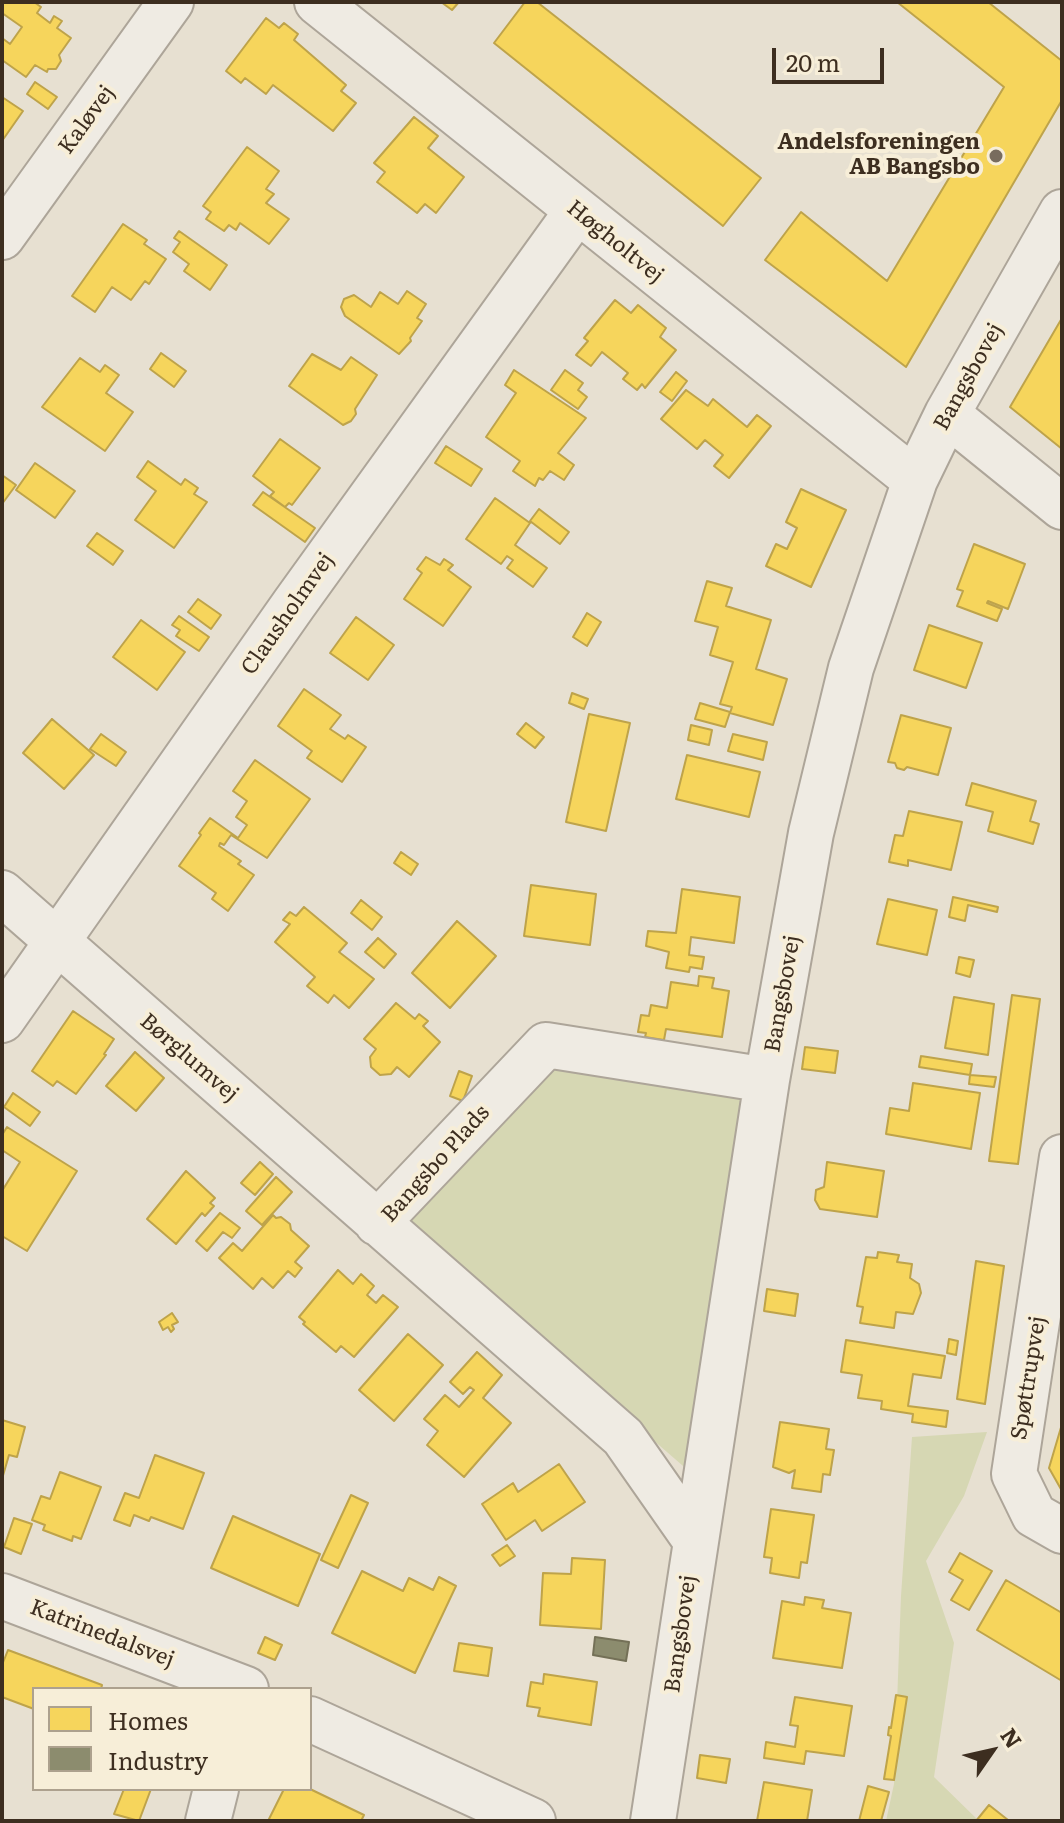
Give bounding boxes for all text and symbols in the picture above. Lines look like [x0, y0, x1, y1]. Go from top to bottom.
scale bar [776, 32, 888, 82]
text: 20 m [786, 44, 840, 79]
street label: Kaløvej [53, 80, 121, 160]
place label: Andelsforeningen AB Bangsbo [778, 130, 980, 182]
marker: Andelsforeningen AB Bangsbo [987, 147, 1005, 165]
street label: Høgholtvej [561, 195, 669, 289]
street label: Bangsbovej [929, 319, 1009, 435]
street label: Clausholmvej [236, 548, 340, 680]
street label: Bangsbovej [760, 933, 806, 1055]
street label: Børglumvej [134, 1008, 244, 1108]
street label: Bangsbo Plads [377, 1100, 495, 1228]
street label: Spøttrupvej [1006, 1314, 1052, 1442]
street label: Bangsbovej [660, 1573, 702, 1695]
street label: Katrinedalsvej [26, 1594, 178, 1674]
legend [32, 1687, 312, 1791]
text: Homes [108, 1702, 188, 1737]
north arrow [952, 1711, 1032, 1791]
text: N [993, 1720, 1031, 1754]
text: Industry [108, 1742, 208, 1777]

